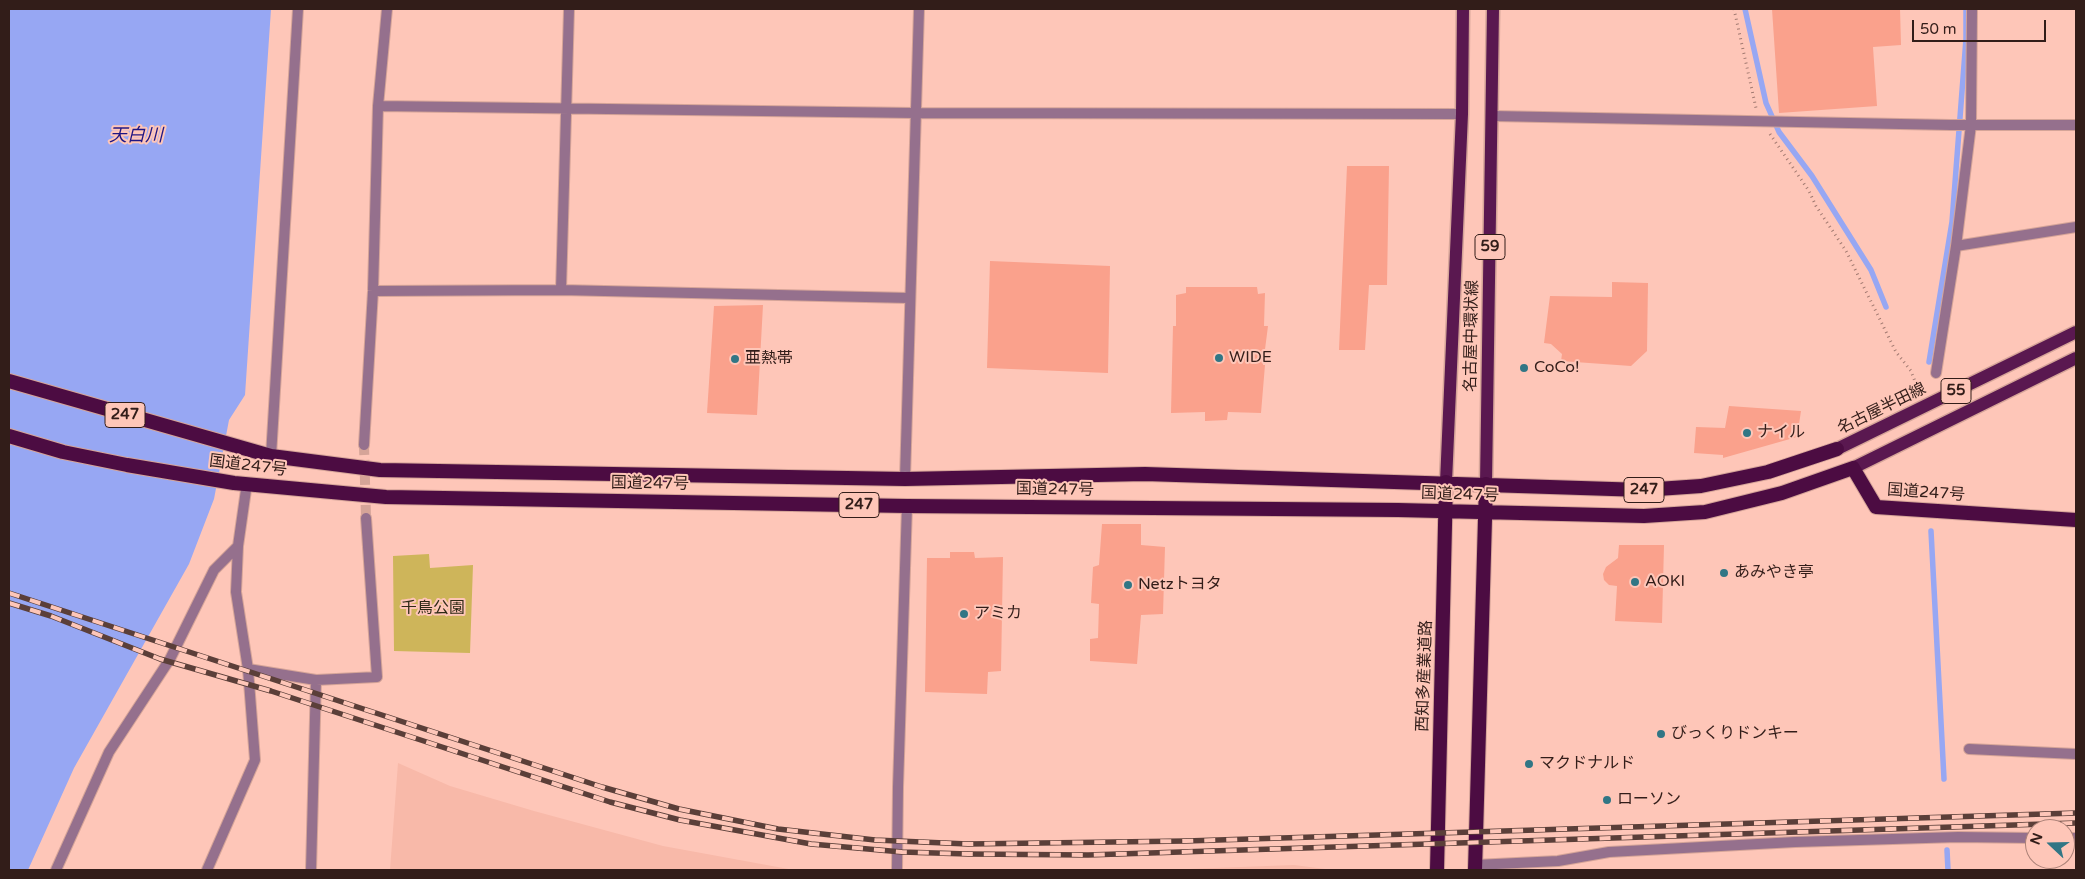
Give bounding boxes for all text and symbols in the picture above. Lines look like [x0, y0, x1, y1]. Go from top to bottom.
scale bar [1915, 10, 2049, 42]
text: 50 m [1920, 20, 1957, 38]
water label: 天白川 [109, 125, 163, 147]
road number: 59 [1475, 234, 1505, 260]
street label: 名古屋中環状線 [1461, 280, 1483, 392]
place label: WIDE [1229, 348, 1272, 368]
place label: 亜熱帯 [745, 349, 793, 369]
marker: WIDE [1213, 352, 1225, 364]
marker: 亜熱帯 [729, 353, 741, 365]
place label: CoCo! [1534, 358, 1580, 378]
marker: CoCo! [1518, 362, 1530, 374]
road number: 55 [1941, 378, 1971, 404]
street label: 名古屋半田線 [1835, 379, 1929, 439]
road number: 247 [105, 402, 145, 428]
place label: ナイル [1757, 423, 1805, 443]
marker: ナイル [1741, 427, 1753, 439]
street label: 国道247号 [208, 452, 288, 480]
street label: 国道247号 [611, 474, 689, 494]
road number: 247 [1624, 478, 1664, 502]
street label: 国道247号 [1016, 480, 1094, 500]
street label: 国道247号 [1886, 481, 1966, 505]
street label: 国道247号 [1421, 484, 1499, 506]
road number: 247 [839, 492, 879, 518]
place label: あみやき亭 [1734, 563, 1814, 583]
marker: あみやき亭 [1718, 567, 1730, 579]
place label: AOKI [1645, 572, 1685, 592]
place label: Netzトヨタ [1138, 575, 1222, 595]
marker: AOKI [1629, 576, 1641, 588]
marker: Netzトヨタ [1122, 579, 1134, 591]
park label: 千鳥公園 [401, 599, 465, 619]
place label: アミカ [974, 604, 1022, 624]
marker: アミカ [958, 608, 970, 620]
street label: 西知多産業道路 [1413, 620, 1437, 732]
place label: びっくりドンキー [1671, 724, 1799, 744]
marker: びっくりドンキー [1655, 728, 1667, 740]
place label: マクドナルド [1539, 754, 1635, 774]
marker: マクドナルド [1523, 758, 1535, 770]
place label: ローソン [1617, 790, 1681, 810]
marker: ローソン [1601, 794, 1613, 806]
north arrow [2025, 819, 2075, 869]
text: N [2027, 831, 2046, 847]

